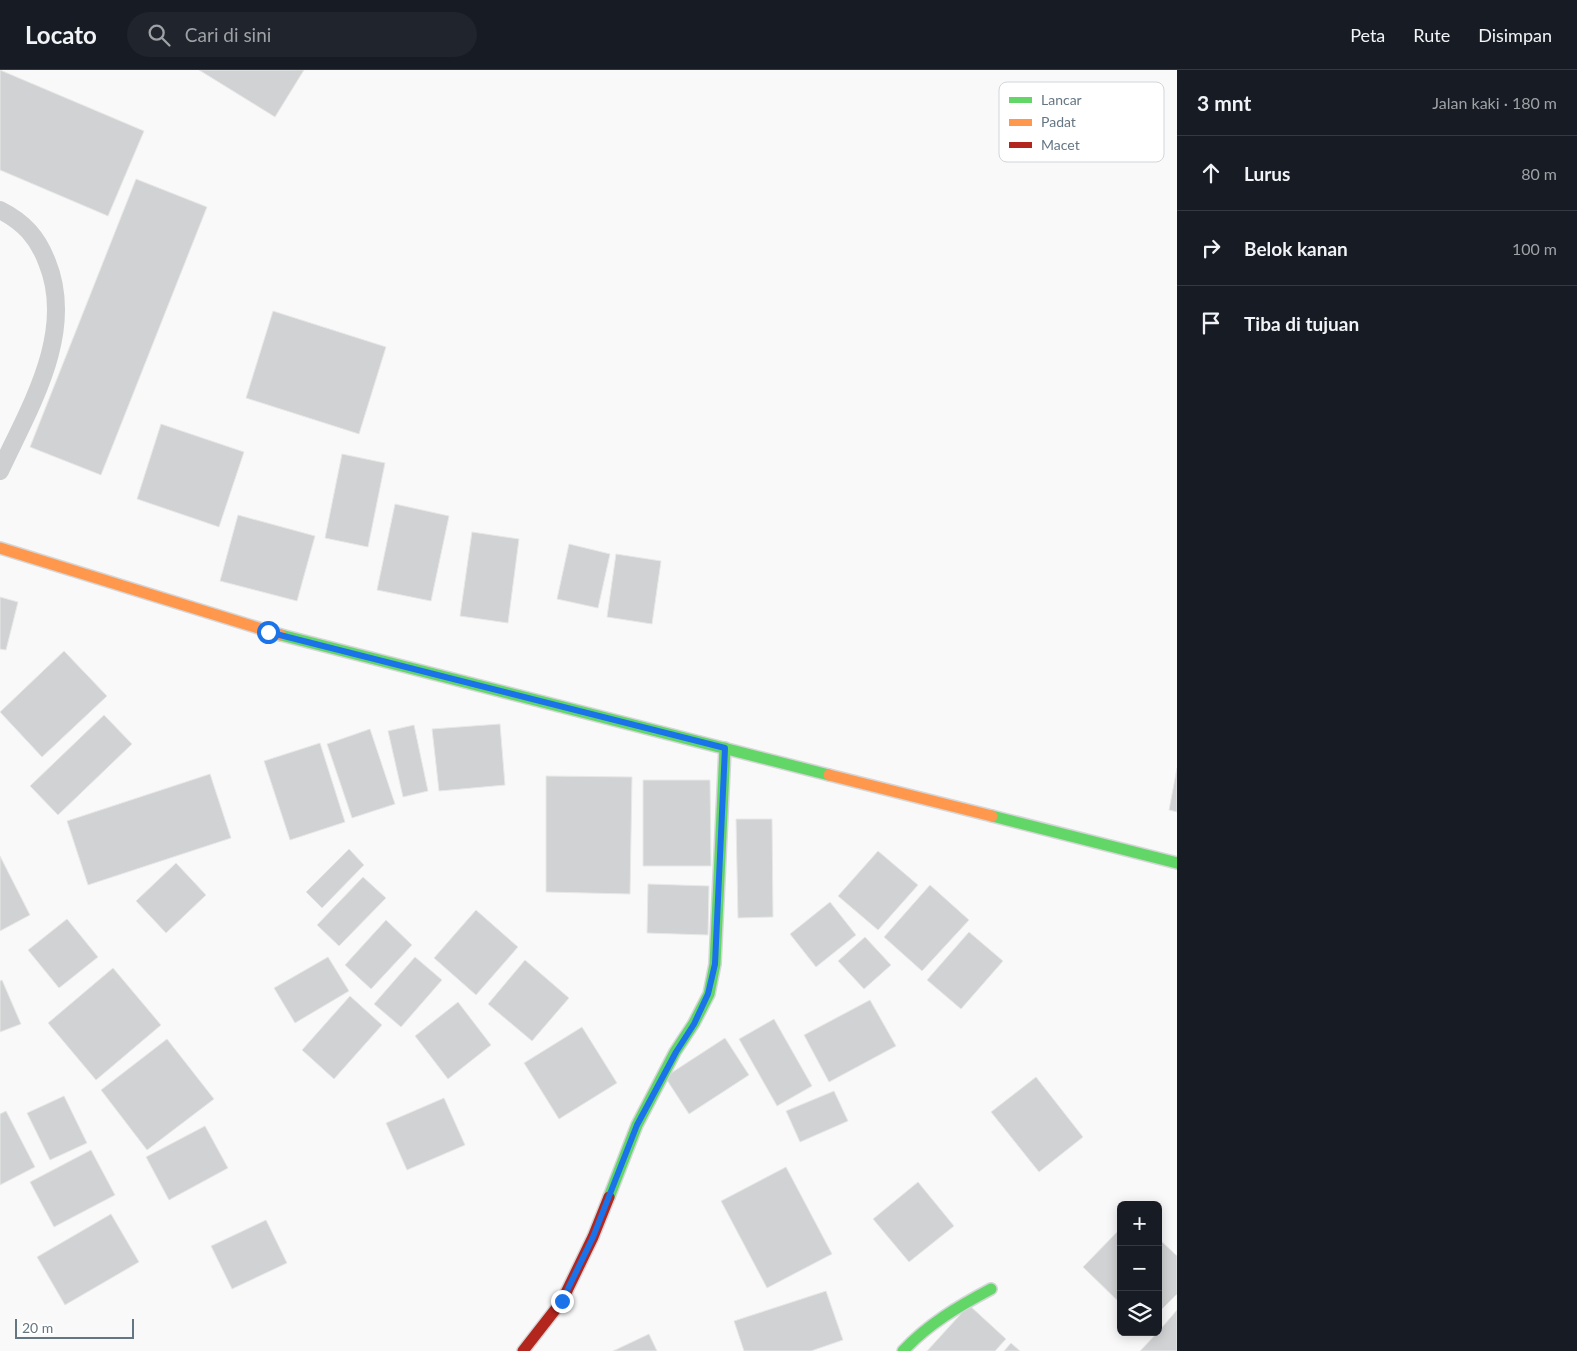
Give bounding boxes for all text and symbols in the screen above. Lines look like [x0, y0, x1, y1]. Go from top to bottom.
search box [127, 12, 477, 57]
text: Locato [25, 20, 97, 49]
icon: search [145, 21, 173, 49]
text: Cari di sini [185, 23, 271, 46]
text: Peta [1350, 24, 1385, 46]
text: Rute [1413, 24, 1450, 46]
text: Disimpan [1478, 24, 1552, 46]
legend [999, 82, 1164, 162]
text: 3 mnt [1197, 90, 1251, 115]
text: Lancar [1041, 91, 1082, 108]
text: Jalan kaki · 180 m [1432, 93, 1557, 112]
text: Padat [1041, 113, 1076, 130]
text: Macet [1041, 136, 1080, 153]
icon: ahead [1197, 159, 1225, 187]
text: Lurus [1244, 162, 1290, 185]
text: 80 m [1521, 164, 1557, 183]
icon: right [1197, 234, 1225, 262]
text: Belok kanan [1244, 237, 1348, 260]
text: 100 m [1512, 239, 1557, 258]
icon: arrive [1197, 309, 1225, 337]
text: Tiba di tujuan [1244, 312, 1359, 335]
route start [257, 621, 280, 644]
map controls [1117, 1201, 1162, 1336]
button: + [1117, 1201, 1162, 1246]
button: − [1117, 1246, 1162, 1291]
route end [551, 1290, 574, 1313]
button: layers [1117, 1291, 1162, 1336]
scale bar [15, 1316, 134, 1339]
text: 20 m [22, 1319, 53, 1336]

